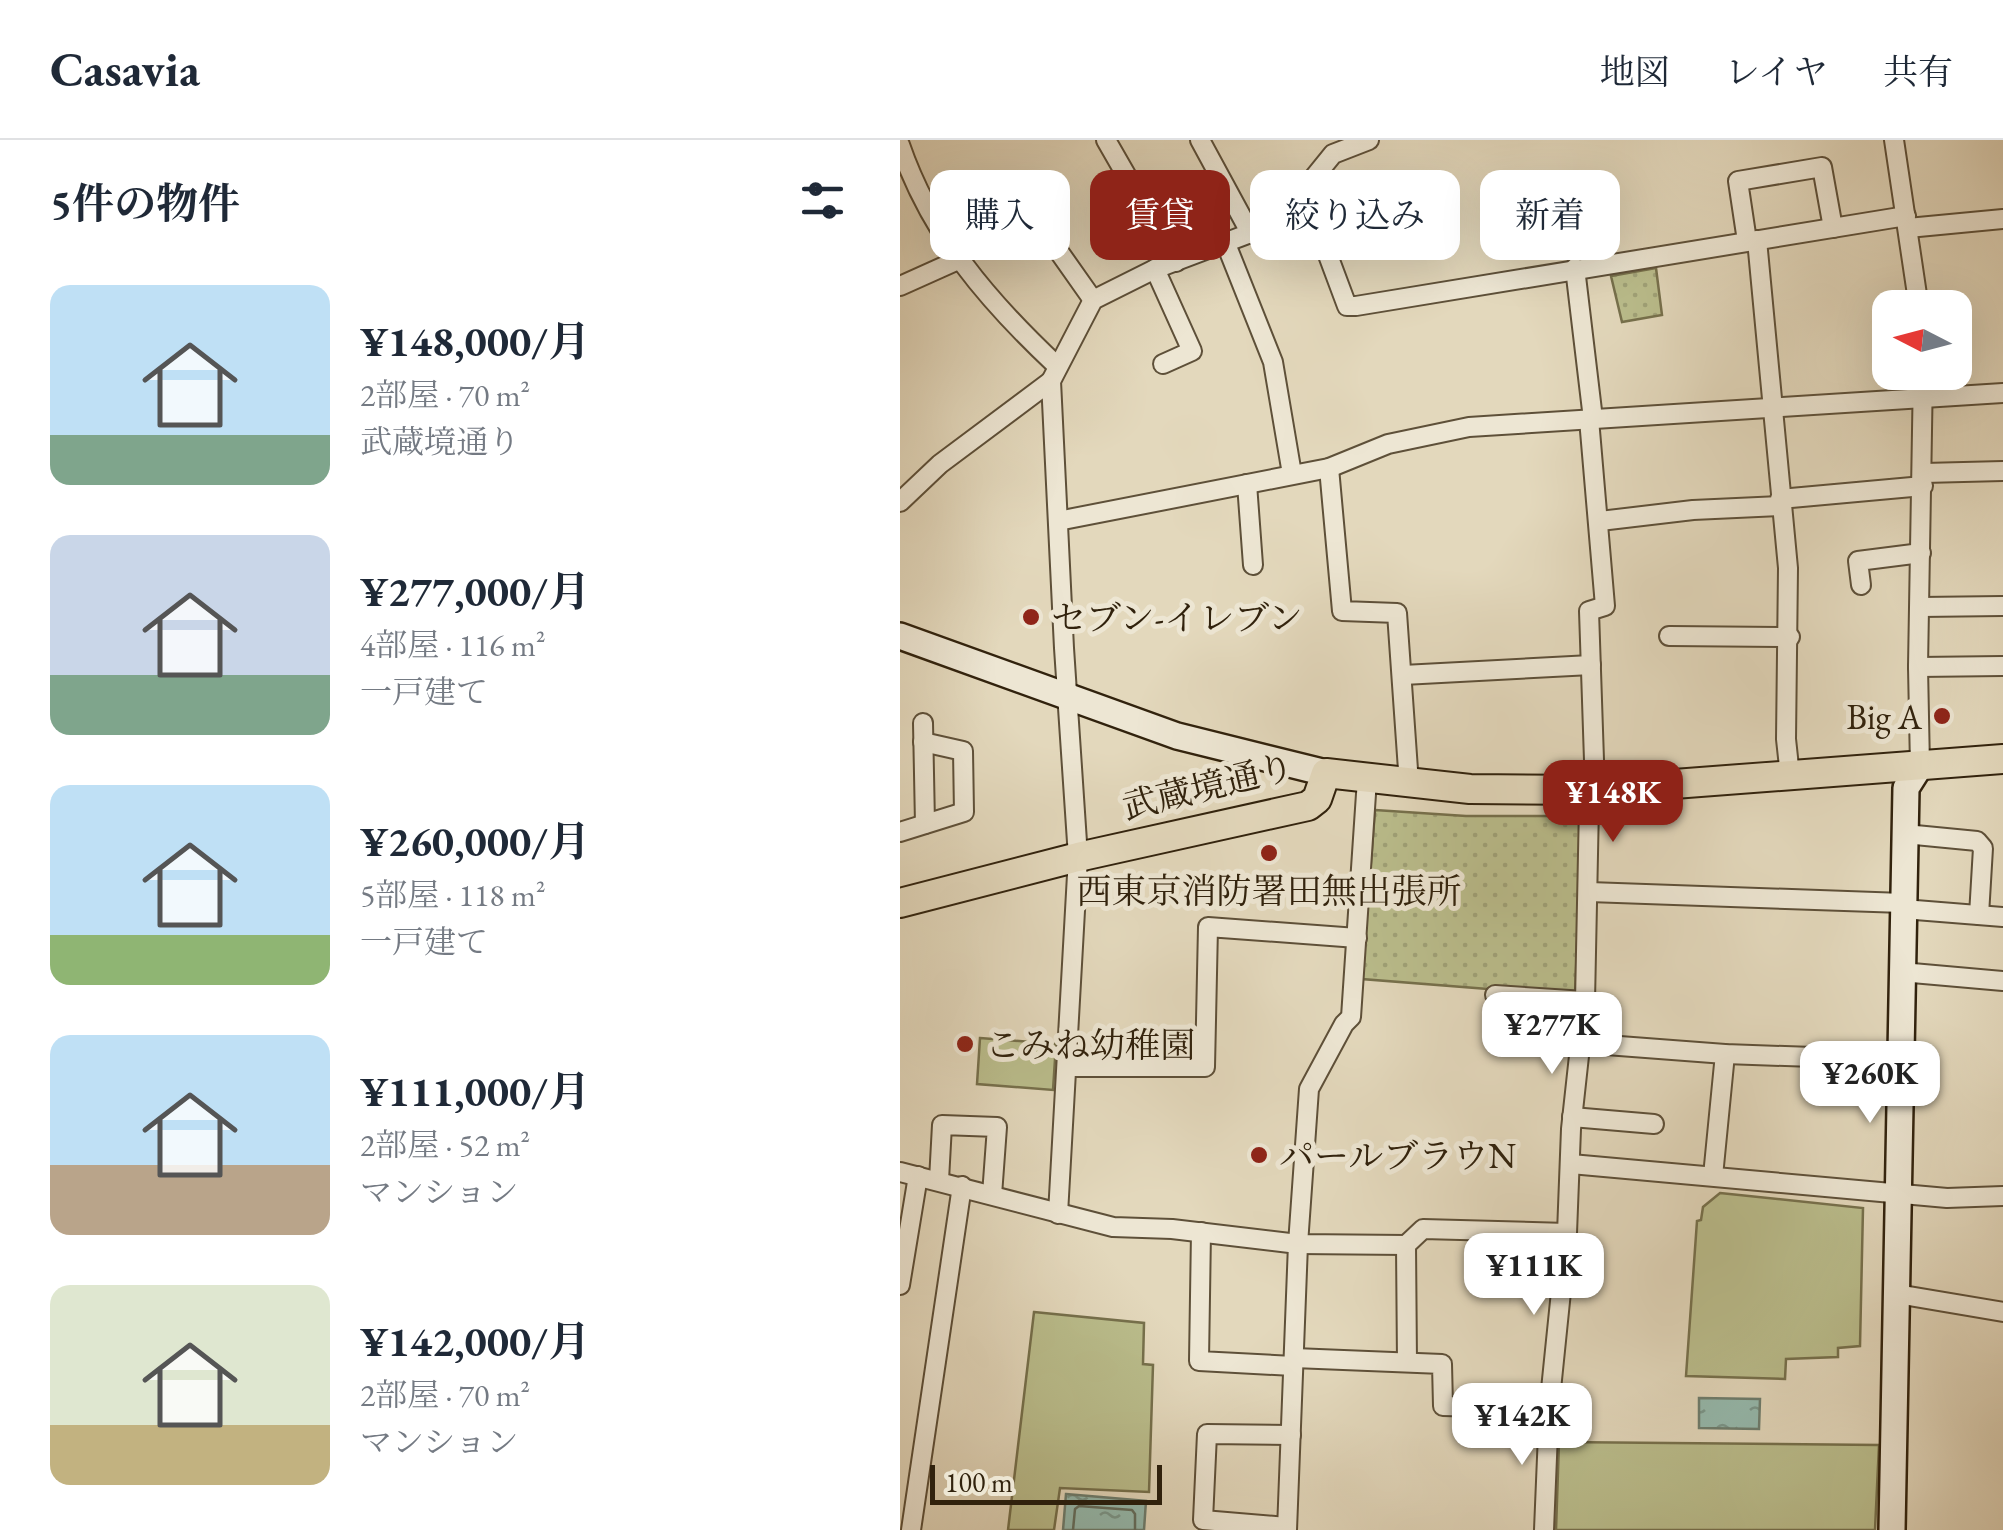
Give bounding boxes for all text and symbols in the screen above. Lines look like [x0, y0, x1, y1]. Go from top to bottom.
text: Casavia [50, 38, 200, 100]
text: 地図 [1600, 49, 1670, 94]
text: レイヤ [1725, 49, 1828, 94]
text: 共有 [1883, 49, 1953, 94]
chip: 購入 [930, 170, 1070, 260]
chip: 賃貸 [1090, 170, 1230, 260]
chip: 絞り込み [1250, 170, 1460, 260]
chip: 新着 [1480, 170, 1620, 260]
icon: filters [795, 173, 850, 228]
text: 5件の物件 [50, 176, 240, 231]
north arrow [1872, 290, 1972, 390]
map controls [1872, 290, 1972, 390]
text: ¥148,000/月 [360, 314, 590, 369]
icon: home [130, 325, 250, 445]
text: 2部屋 · 70 m² [360, 374, 530, 416]
text: 武蔵境通り [360, 421, 520, 463]
text: ¥277,000/月 [360, 564, 590, 619]
icon: home [130, 575, 250, 695]
place label: セブン-イレブン [1051, 595, 1303, 640]
marker: セブン-イレブン [1020, 606, 1042, 628]
text: 4部屋 · 116 m² [360, 624, 546, 666]
text: 一戸建て [360, 671, 488, 713]
place label: Big A [1846, 694, 1923, 739]
marker: Big A [1931, 705, 1953, 727]
street label: 武蔵境通り [1118, 743, 1298, 829]
pin: ¥148K [1543, 760, 1683, 845]
text: ¥148K [1565, 771, 1661, 813]
text: ¥260,000/月 [360, 814, 590, 869]
icon: home [130, 825, 250, 945]
marker: 西東京消防署田無出張所 [1258, 842, 1280, 864]
place label: 西東京消防署田無出張所 [1076, 868, 1462, 913]
text: 5部屋 · 118 m² [360, 874, 546, 916]
text: 一戸建て [360, 921, 488, 963]
pin: ¥277K [1482, 992, 1622, 1077]
text: ¥277K [1504, 1003, 1600, 1045]
place label: こみね幼稚園 [985, 1022, 1195, 1067]
marker: こみね幼稚園 [954, 1033, 976, 1055]
pin: ¥260K [1800, 1041, 1940, 1126]
text: ¥260K [1822, 1052, 1918, 1094]
text: ¥111,000/月 [360, 1064, 590, 1119]
icon: home [130, 1075, 250, 1195]
text: 2部屋 · 52 m² [360, 1124, 530, 1166]
place label: パールブラウN [1279, 1133, 1516, 1178]
marker: パールブラウN [1248, 1144, 1270, 1166]
text: マンション [360, 1171, 519, 1213]
pin: ¥111K [1464, 1233, 1604, 1318]
text: ¥111K [1486, 1244, 1582, 1286]
text: ¥142,000/月 [360, 1314, 590, 1369]
icon: home [130, 1325, 250, 1445]
text: 2部屋 · 70 m² [360, 1374, 530, 1416]
pin: ¥142K [1452, 1383, 1592, 1468]
text: ¥142K [1474, 1394, 1570, 1436]
text: マンション [360, 1421, 519, 1463]
scale bar [930, 1460, 1162, 1504]
text: 100 m [945, 1464, 1013, 1500]

